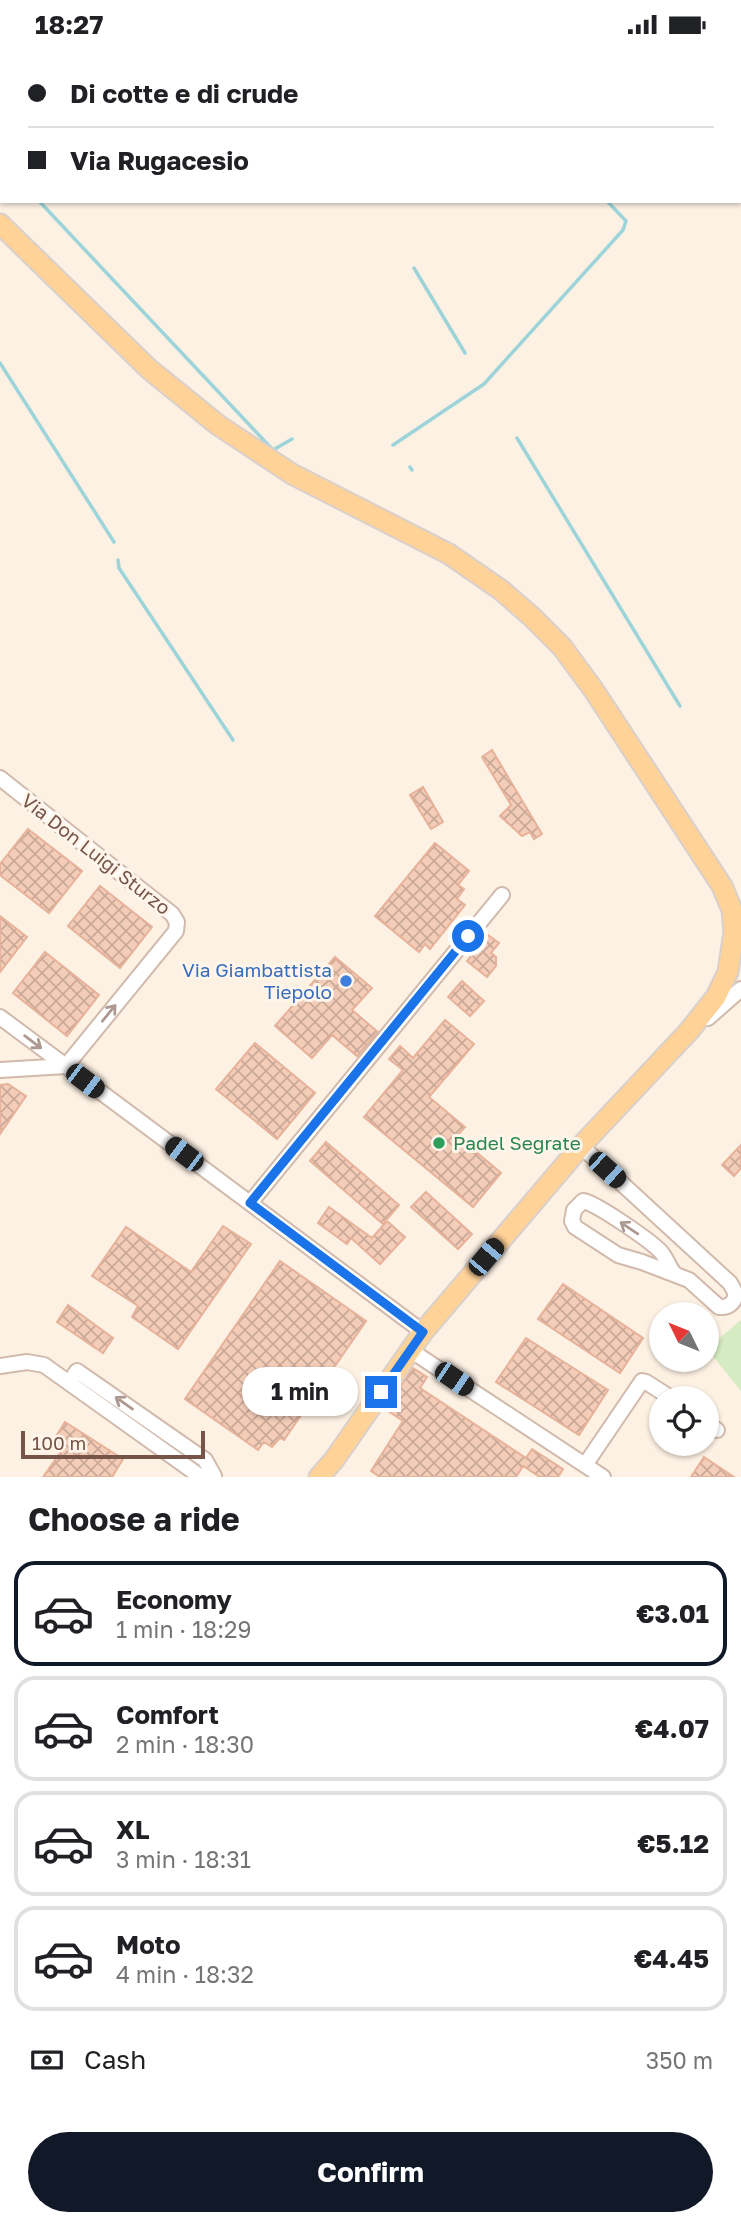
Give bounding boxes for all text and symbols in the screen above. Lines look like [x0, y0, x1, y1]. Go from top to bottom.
text: 18:27 [35, 9, 103, 40]
text: Di cotte e di crude [70, 78, 298, 109]
text: Via Rugacesio [70, 145, 249, 176]
street label: Via Don Luigi Sturzo [17, 788, 175, 919]
route start [452, 920, 484, 952]
place label: Via Giambattista Tiepolo [182, 958, 332, 1003]
marker: Via Giambattista Tiepolo [338, 973, 354, 989]
one-way arrow [101, 1005, 117, 1023]
one-way arrow [23, 1034, 42, 1049]
car [62, 1060, 109, 1102]
place label: Padel Segrate [453, 1131, 581, 1154]
car [161, 1133, 208, 1175]
marker: Padel Segrate [431, 1135, 447, 1151]
car [585, 1148, 630, 1192]
one-way arrow [619, 1221, 639, 1235]
car [465, 1234, 508, 1280]
north arrow [649, 1302, 719, 1372]
map controls [649, 1302, 719, 1456]
car [431, 1359, 478, 1399]
callout: 1 min [241, 1367, 356, 1417]
route end [365, 1376, 397, 1408]
text: 1 min [271, 1377, 329, 1405]
button: locate [649, 1386, 719, 1456]
one-way arrow [115, 1396, 134, 1410]
scale bar [21, 1428, 205, 1460]
text: 100 m [32, 1431, 86, 1454]
text: Choose a ride [28, 1500, 240, 1538]
icon: car [32, 1582, 95, 1645]
text: Economy [116, 1584, 232, 1615]
text: €3.01 [636, 1598, 709, 1629]
text: 1 min · 18:29 [116, 1615, 251, 1643]
icon: car [32, 1697, 95, 1760]
text: Comfort [116, 1699, 219, 1730]
text: €4.07 [635, 1713, 709, 1744]
text: 2 min · 18:30 [116, 1730, 254, 1758]
icon: car [32, 1812, 95, 1875]
text: XL [116, 1814, 150, 1845]
text: €5.12 [637, 1828, 709, 1859]
text: 3 min · 18:31 [116, 1845, 251, 1873]
icon: car [32, 1927, 95, 1990]
text: Moto [116, 1929, 181, 1960]
text: €4.45 [634, 1943, 709, 1974]
text: 4 min · 18:32 [116, 1960, 254, 1988]
icon: cash [28, 2041, 66, 2079]
text: Cash [84, 2044, 146, 2075]
text: 350 m [646, 2046, 713, 2074]
button: Confirm [28, 2132, 713, 2212]

